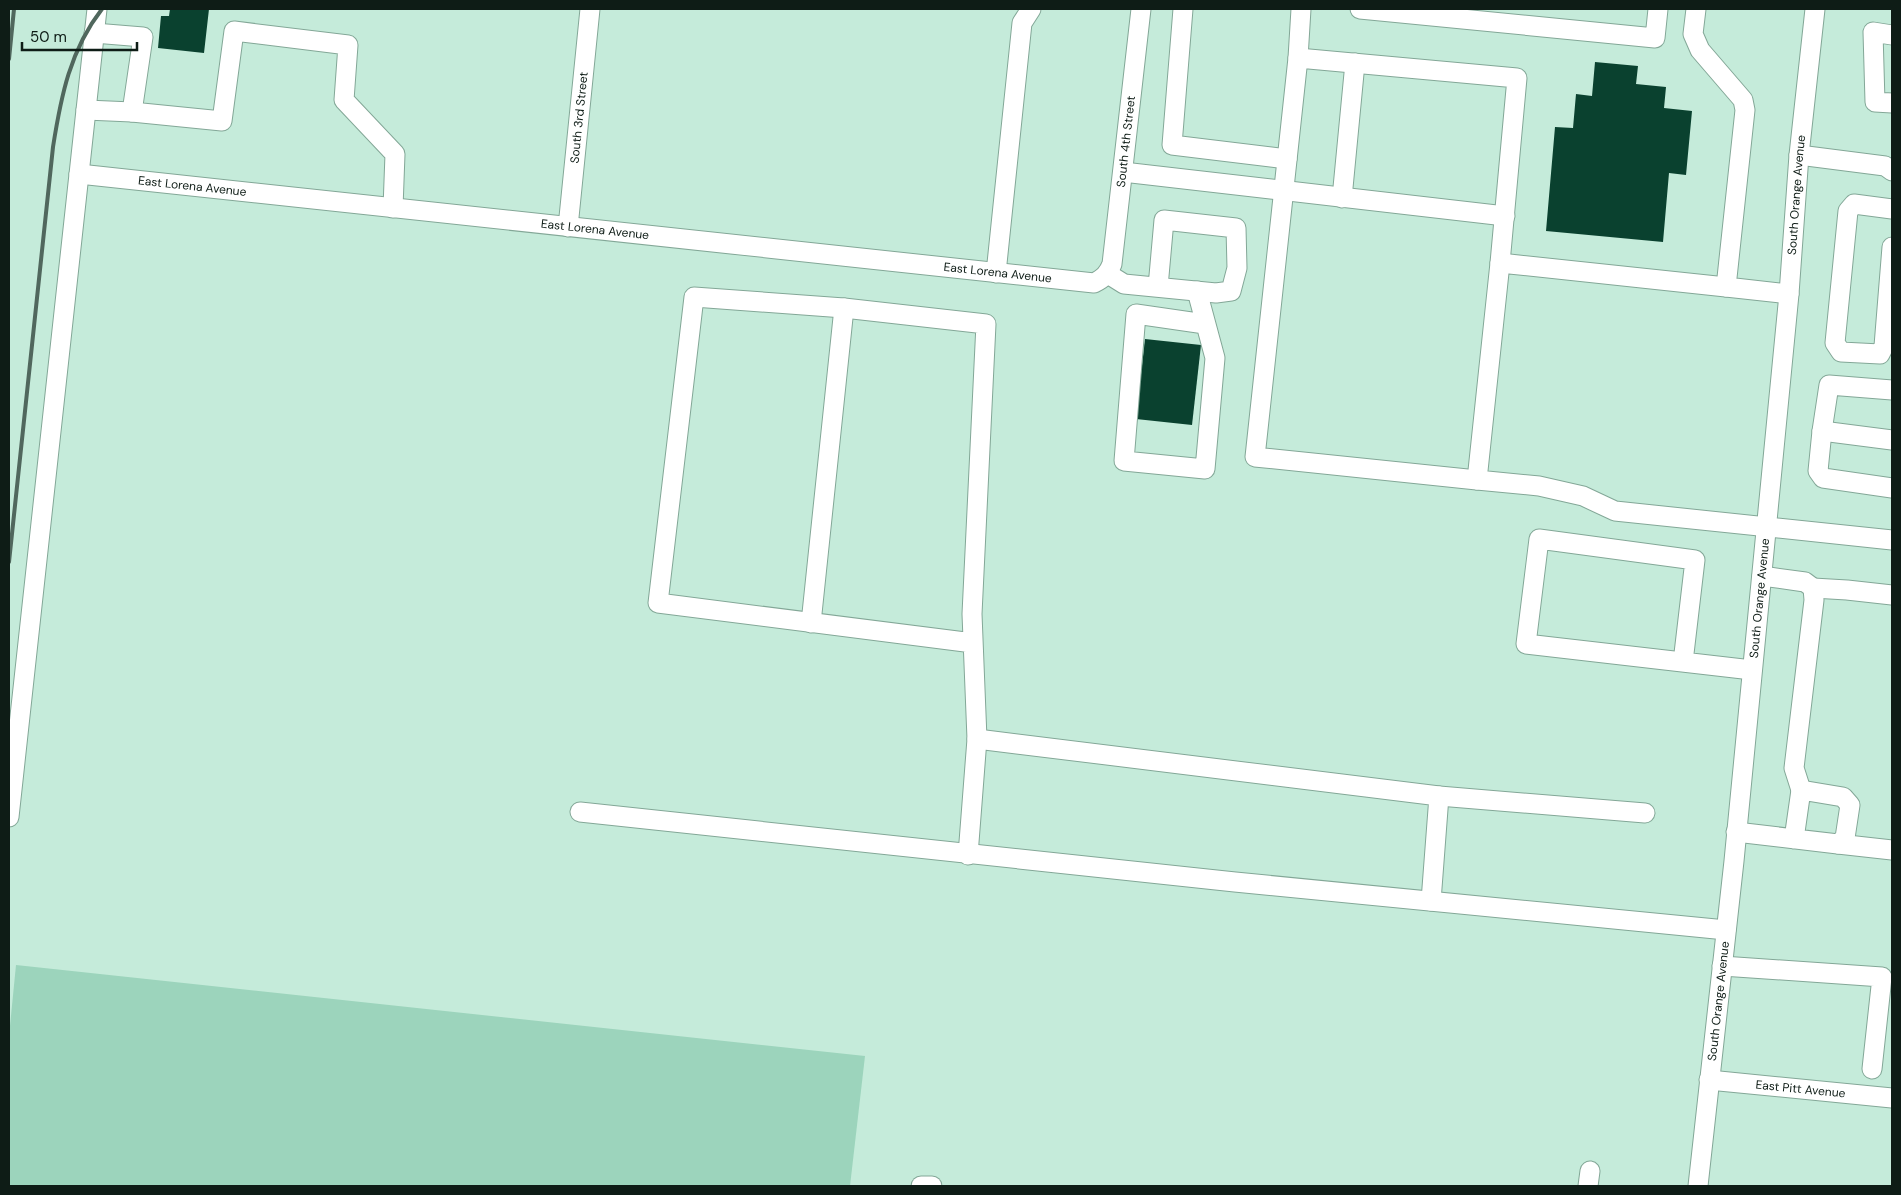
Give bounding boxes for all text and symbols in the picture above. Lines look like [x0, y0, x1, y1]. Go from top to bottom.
scale bar [22, 20, 138, 52]
text: 50 m [30, 27, 67, 47]
street label: South 3rd Street [566, 71, 592, 164]
street label: South 4th Street [1113, 95, 1139, 188]
street label: South Orange Avenue [1784, 134, 1809, 255]
street label: East Lorena Avenue [137, 172, 247, 200]
street label: East Lorena Avenue [540, 216, 650, 243]
street label: East Lorena Avenue [943, 259, 1053, 286]
street label: South Orange Avenue [1746, 537, 1773, 659]
street label: South Orange Avenue [1704, 940, 1733, 1062]
street label: East Pitt Avenue [1755, 1077, 1846, 1101]

